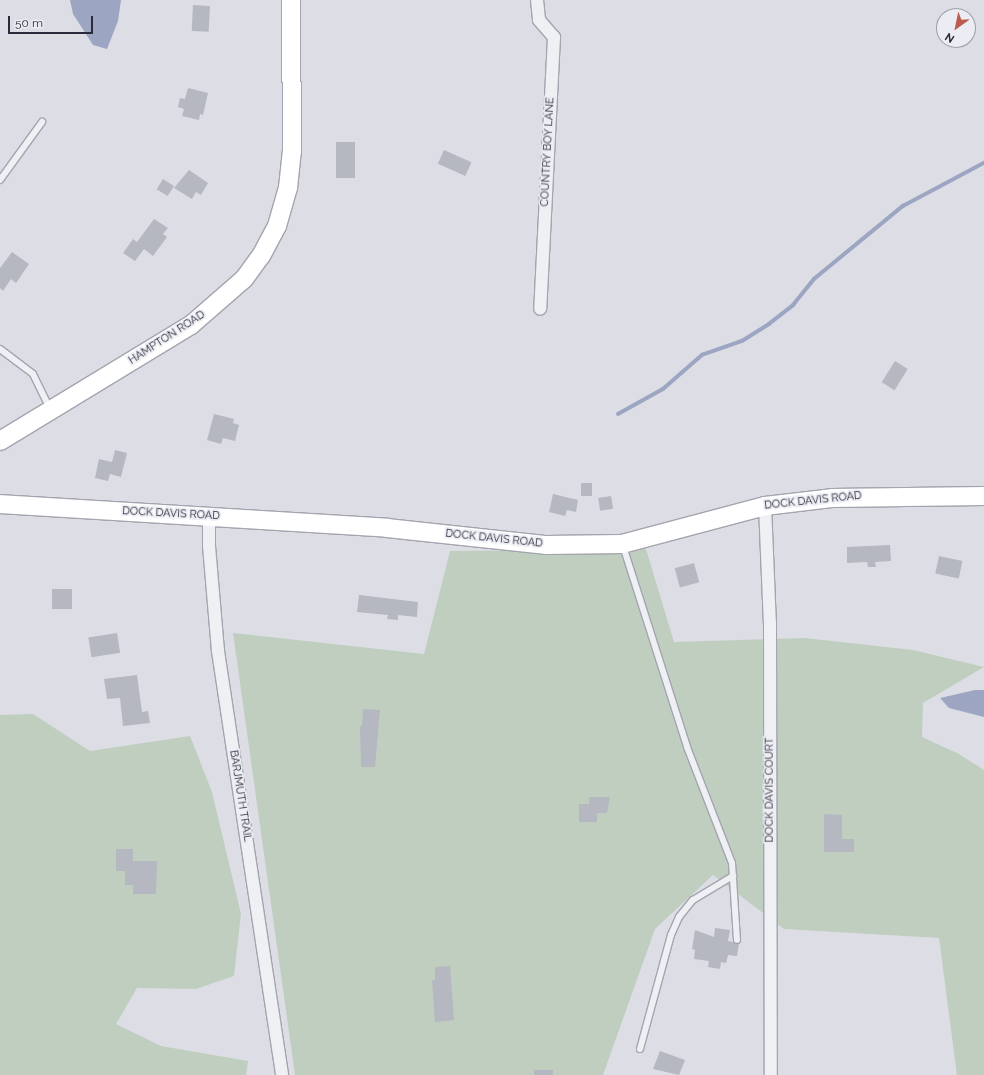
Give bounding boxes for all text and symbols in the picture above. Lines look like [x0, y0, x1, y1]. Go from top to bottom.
scale bar [10, 8, 95, 34]
north arrow [936, 8, 976, 48]
text: 50 m [15, 16, 43, 30]
text: N [943, 30, 957, 45]
street label: COUNTRY BOY LANE [539, 97, 557, 207]
street label: HAMPTON ROAD [126, 308, 208, 368]
street label: DOCK DAVIS ROAD [764, 489, 862, 513]
street label: DOCK DAVIS ROAD [122, 505, 220, 523]
street label: DOCK DAVIS ROAD [445, 527, 543, 551]
street label: DOCK DAVIS COURT [763, 737, 777, 843]
street label: BARJMUTH TRAIL [226, 749, 254, 843]

